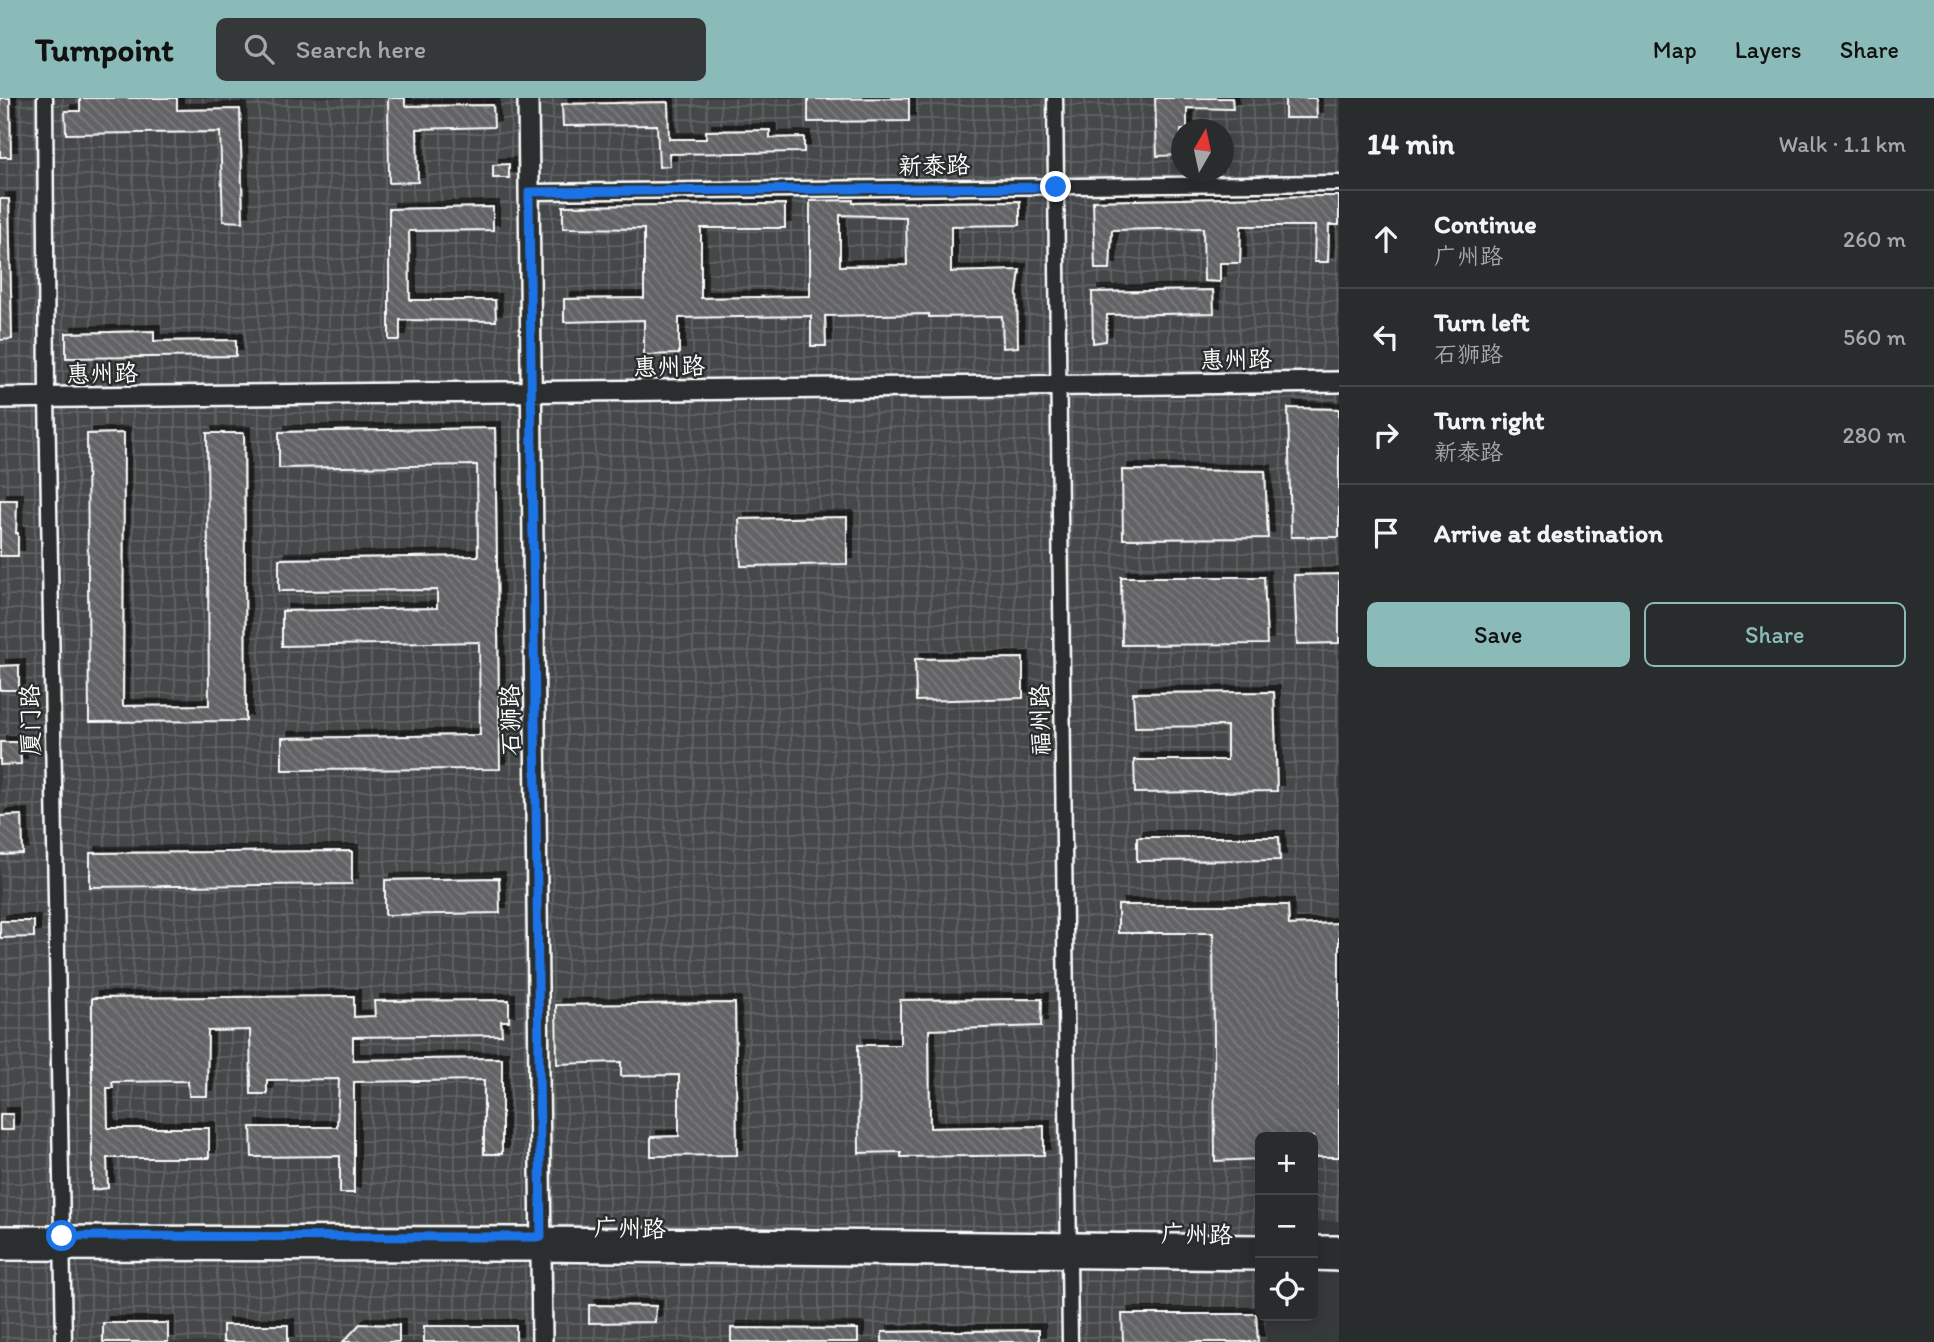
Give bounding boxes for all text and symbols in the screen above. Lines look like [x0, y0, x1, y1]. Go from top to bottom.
search box [216, 18, 706, 81]
text: Turnpoint [35, 30, 174, 69]
icon: search [240, 30, 278, 68]
text: Search here [296, 33, 426, 65]
text: Map [1653, 35, 1697, 64]
text: Layers [1735, 35, 1802, 64]
text: Share [1840, 35, 1899, 64]
north arrow [1171, 119, 1234, 182]
text: 14 min [1367, 125, 1455, 162]
text: Walk · 1.1 km [1778, 130, 1906, 158]
street label: 新泰路 [898, 150, 970, 180]
route end [1040, 171, 1071, 202]
text: Continue [1434, 208, 1537, 240]
icon: ahead [1367, 220, 1405, 258]
text: 260 m [1843, 225, 1906, 253]
text: 广州路 [1434, 242, 1503, 270]
text: Turn left [1434, 306, 1530, 338]
icon: left [1367, 318, 1405, 356]
text: 560 m [1843, 323, 1906, 351]
text: 石狮路 [1434, 340, 1503, 368]
street label: 惠州路 [1200, 344, 1272, 374]
street label: 惠州路 [633, 351, 705, 381]
street label: 惠州路 [66, 358, 138, 388]
text: Turn right [1434, 404, 1545, 436]
icon: right [1367, 416, 1405, 454]
text: 280 m [1843, 421, 1906, 449]
text: 新泰路 [1434, 438, 1503, 466]
icon: arrive [1367, 514, 1405, 552]
text: Arrive at destination [1434, 517, 1663, 549]
button: Save [1367, 602, 1630, 667]
button: Share [1644, 602, 1906, 667]
street label: 厦门路 [15, 684, 45, 756]
street label: 石狮路 [495, 684, 525, 756]
street label: 福州路 [1025, 684, 1055, 756]
map controls [1255, 1132, 1318, 1321]
button: + [1255, 1132, 1318, 1195]
button: − [1255, 1195, 1318, 1258]
street label: 广州路 [594, 1213, 666, 1243]
street label: 广州路 [1161, 1219, 1233, 1249]
route start [46, 1220, 77, 1251]
button: locate [1255, 1258, 1318, 1321]

